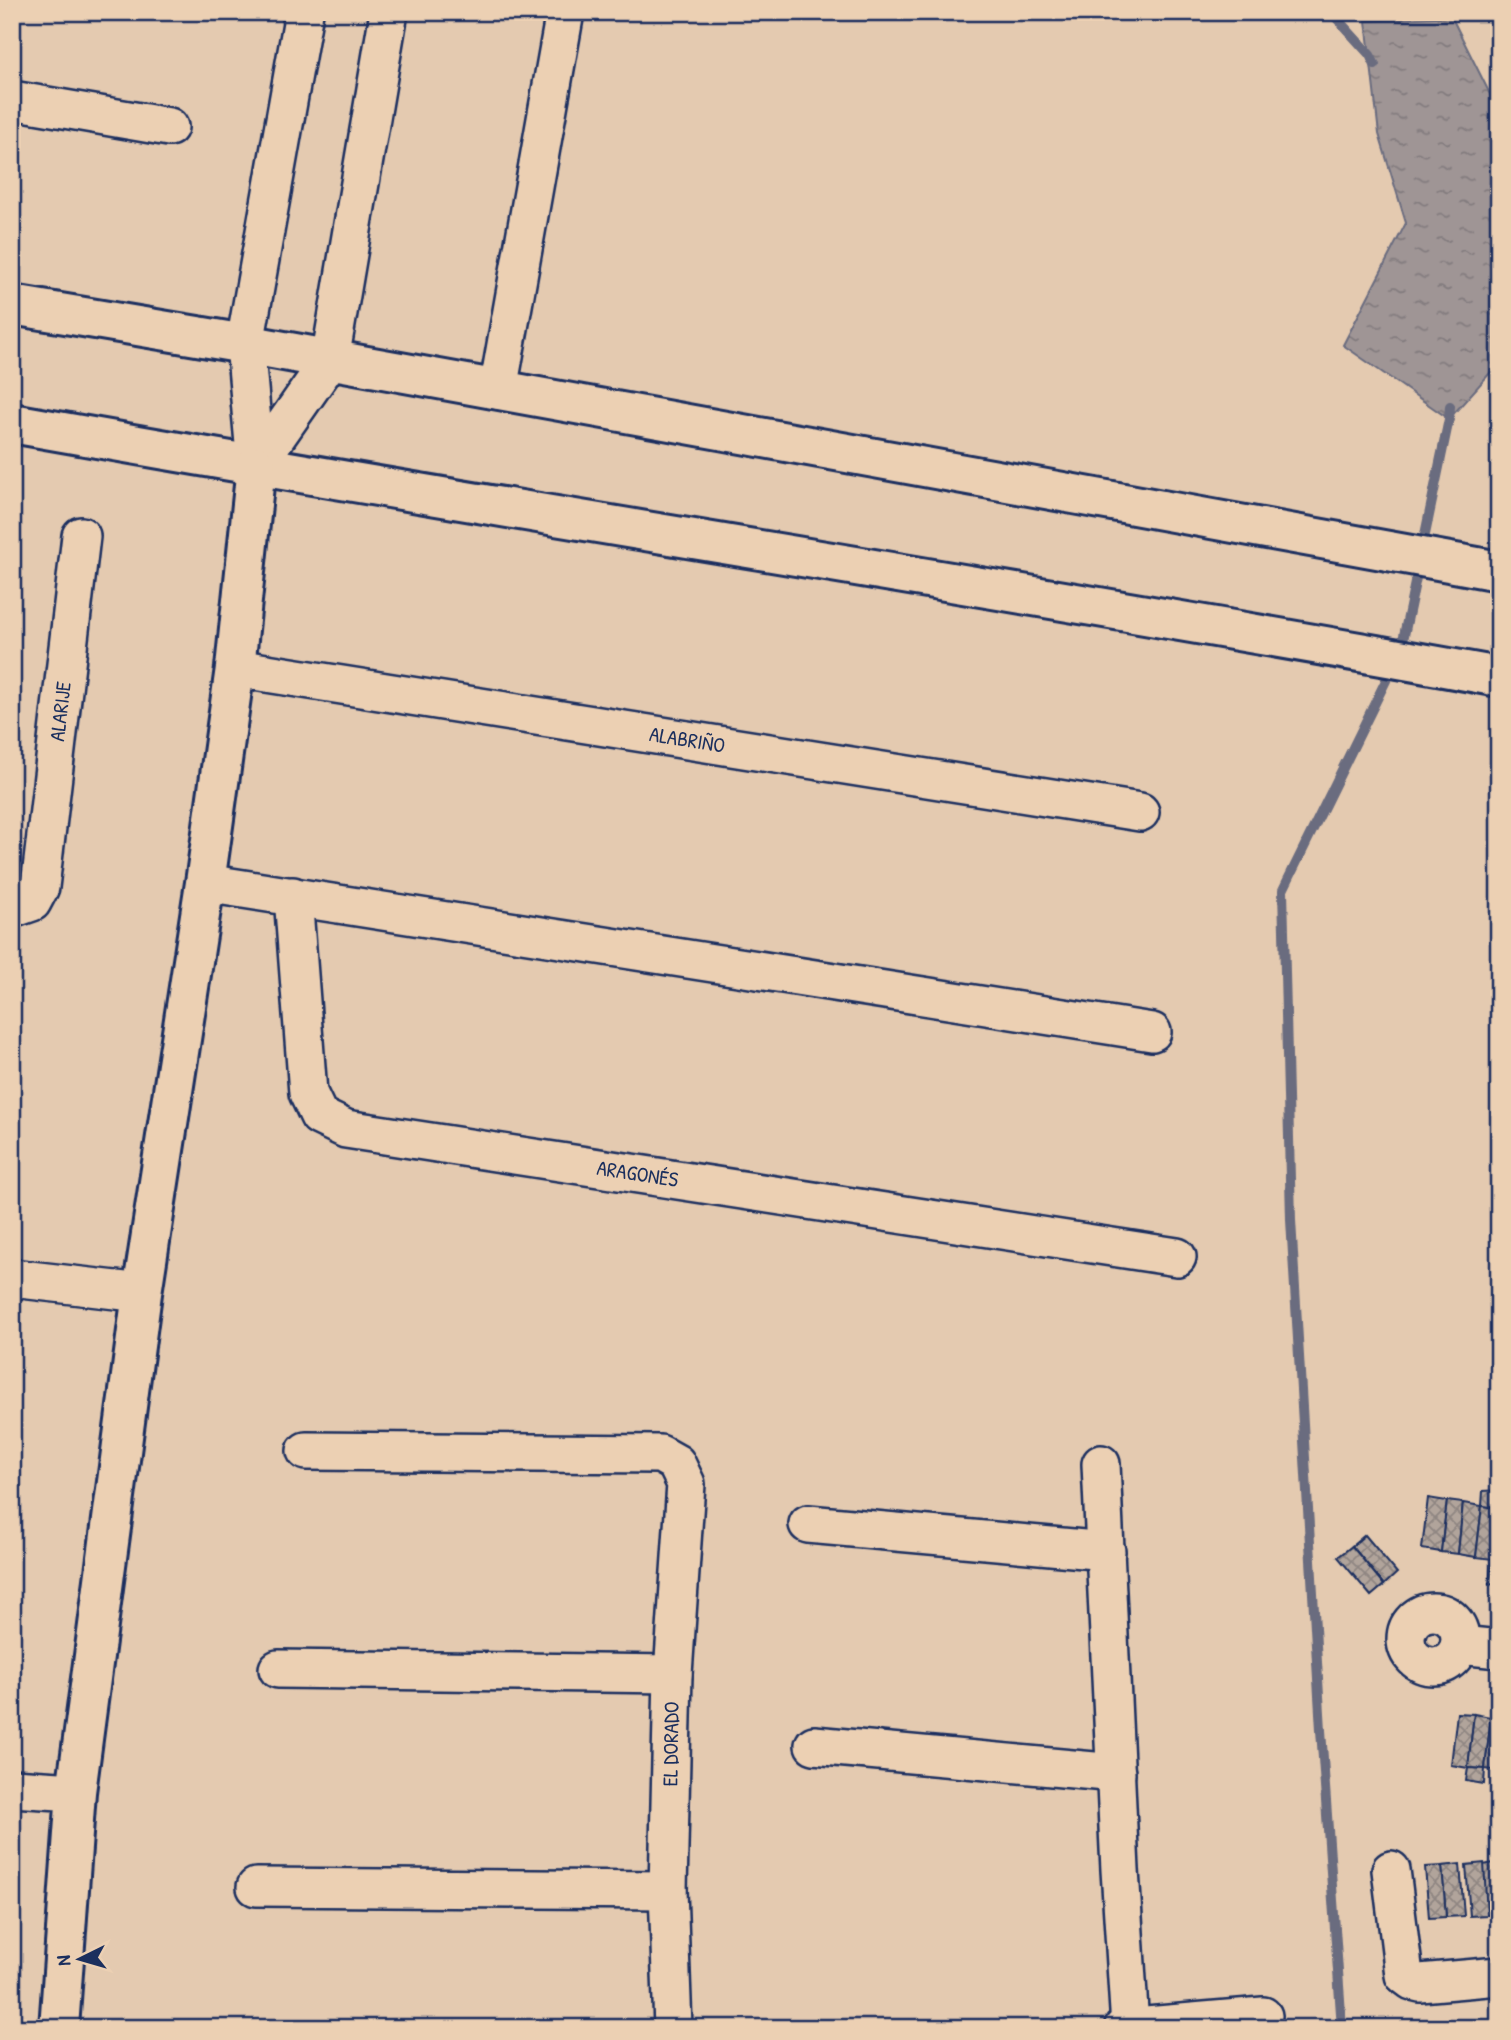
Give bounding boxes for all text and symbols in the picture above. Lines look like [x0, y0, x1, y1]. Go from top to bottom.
street label: ALARIJE [42, 680, 78, 743]
street label: ALABRIÑO [647, 719, 727, 760]
street label: ARAGONÉS [595, 1153, 681, 1194]
street label: EL DORADO [655, 1701, 686, 1787]
north arrow [46, 1924, 116, 1994]
text: N [50, 1954, 76, 1967]

